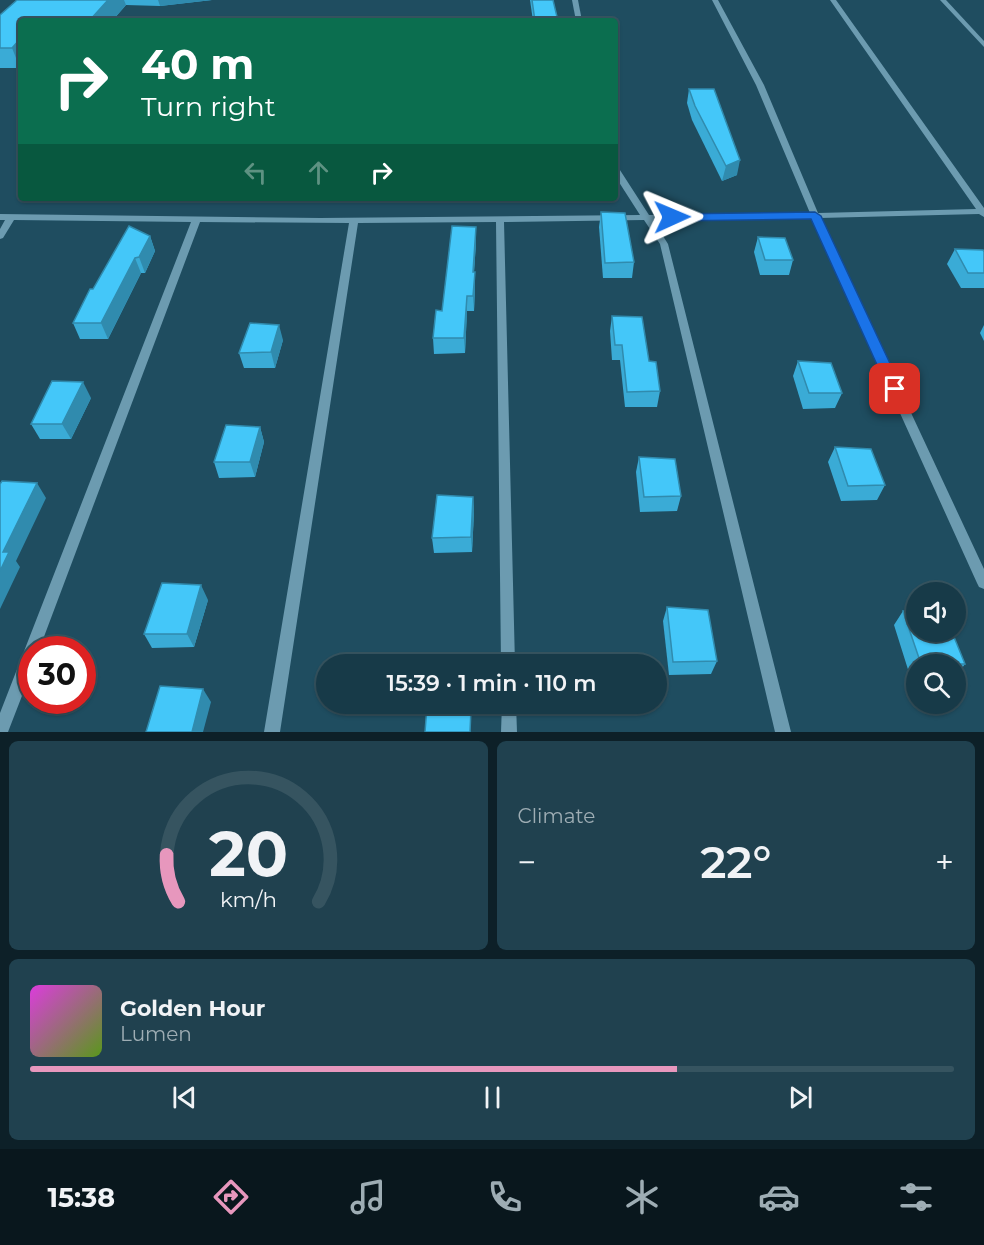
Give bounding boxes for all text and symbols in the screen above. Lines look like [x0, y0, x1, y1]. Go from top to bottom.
text: 40 m [141, 38, 254, 90]
icon: right [42, 42, 120, 120]
text: Turn right [141, 90, 276, 123]
icon: left [239, 156, 272, 189]
icon: ahead [302, 156, 335, 189]
icon: right [365, 156, 398, 189]
position arrow [640, 185, 704, 249]
pin [869, 363, 920, 414]
icon: arrive [878, 372, 911, 405]
map controls [906, 582, 966, 714]
button: sound [906, 582, 966, 642]
speed limit sign: 30 [18, 636, 96, 714]
button: search [906, 654, 966, 714]
text: 15:39 · 1 min · 110 m [387, 670, 596, 697]
text: Climate [518, 804, 595, 828]
text: 20 [209, 816, 288, 892]
text: 22° [700, 834, 771, 889]
text: − [518, 842, 536, 882]
text: + [935, 842, 954, 882]
text: km/h [220, 887, 277, 913]
text: Golden Hour [120, 995, 265, 1022]
text: Lumen [120, 1022, 192, 1046]
icon: previous [168, 1081, 201, 1114]
icon: pause [476, 1081, 509, 1114]
icon: next [784, 1081, 817, 1114]
icon: directions [210, 1176, 252, 1218]
icon: music [347, 1176, 389, 1218]
icon: phone [484, 1176, 526, 1218]
icon: climate [621, 1176, 663, 1218]
icon: car [758, 1176, 800, 1218]
icon: filters [895, 1176, 937, 1218]
text: 15:38 [47, 1181, 115, 1214]

